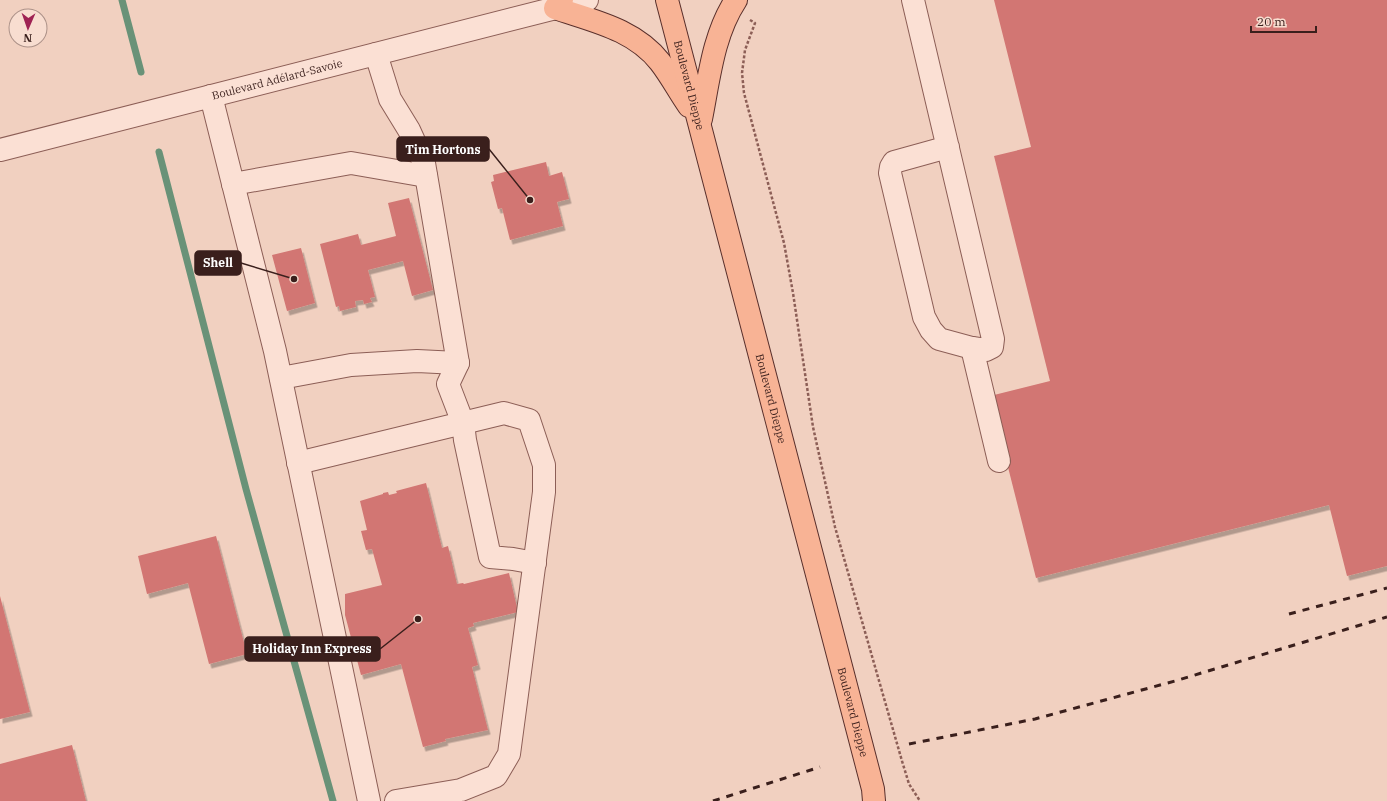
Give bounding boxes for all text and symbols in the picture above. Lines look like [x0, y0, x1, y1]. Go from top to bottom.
north arrow [8, 8, 48, 48]
scale bar [1251, 8, 1316, 34]
text: 20 m [1257, 14, 1286, 29]
text: N [23, 31, 32, 45]
street label: Boulevard Dieppe [671, 39, 708, 132]
street label: Boulevard Adélard-Savoie [210, 56, 344, 103]
callout: Tim Hortons [397, 137, 489, 161]
text: Tim Hortons [405, 142, 481, 157]
callout: Shell [195, 251, 241, 275]
text: Shell [203, 255, 233, 270]
street label: Boulevard Dieppe [753, 352, 790, 445]
callout: Holiday Inn Express [245, 637, 380, 661]
text: Holiday Inn Express [252, 641, 372, 656]
street label: Boulevard Dieppe [835, 666, 871, 759]

